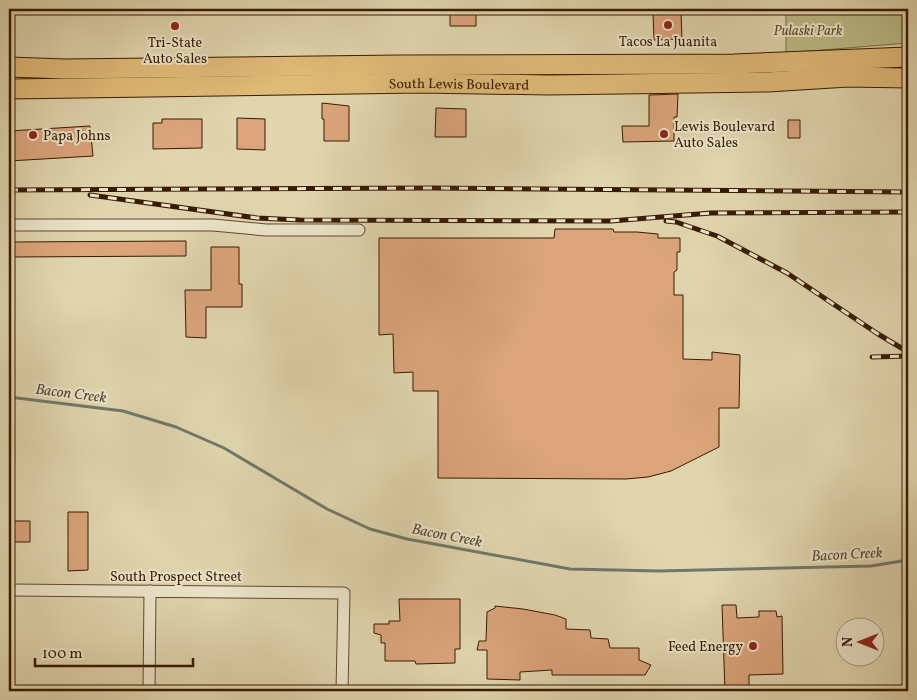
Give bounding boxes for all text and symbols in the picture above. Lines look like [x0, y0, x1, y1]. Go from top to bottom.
marker: Tacos La Juanita [662, 19, 674, 31]
marker: Tri-State Auto Sales [169, 20, 181, 32]
park label: Pulaski Park [773, 22, 843, 41]
place label: Tacos La Juanita [619, 33, 717, 52]
place label: Tri-State Auto Sales [143, 34, 207, 69]
street label: South Lewis Boulevard [389, 75, 529, 96]
place label: Lewis Boulevard Auto Sales [674, 118, 775, 153]
place label: Papa Johns [43, 127, 111, 146]
marker: Lewis Boulevard Auto Sales [658, 128, 670, 140]
marker: Papa Johns [27, 129, 39, 141]
water label: Bacon Creek [34, 380, 108, 409]
water label: Bacon Creek [410, 519, 484, 554]
water label: Bacon Creek [811, 543, 883, 568]
street label: South Prospect Street [110, 568, 242, 587]
north arrow [834, 618, 884, 668]
scale bar [35, 635, 192, 667]
text: N [839, 637, 858, 647]
place label: Feed Energy [668, 638, 743, 657]
marker: Feed Energy [747, 640, 759, 652]
text: 100 m [42, 644, 82, 665]

